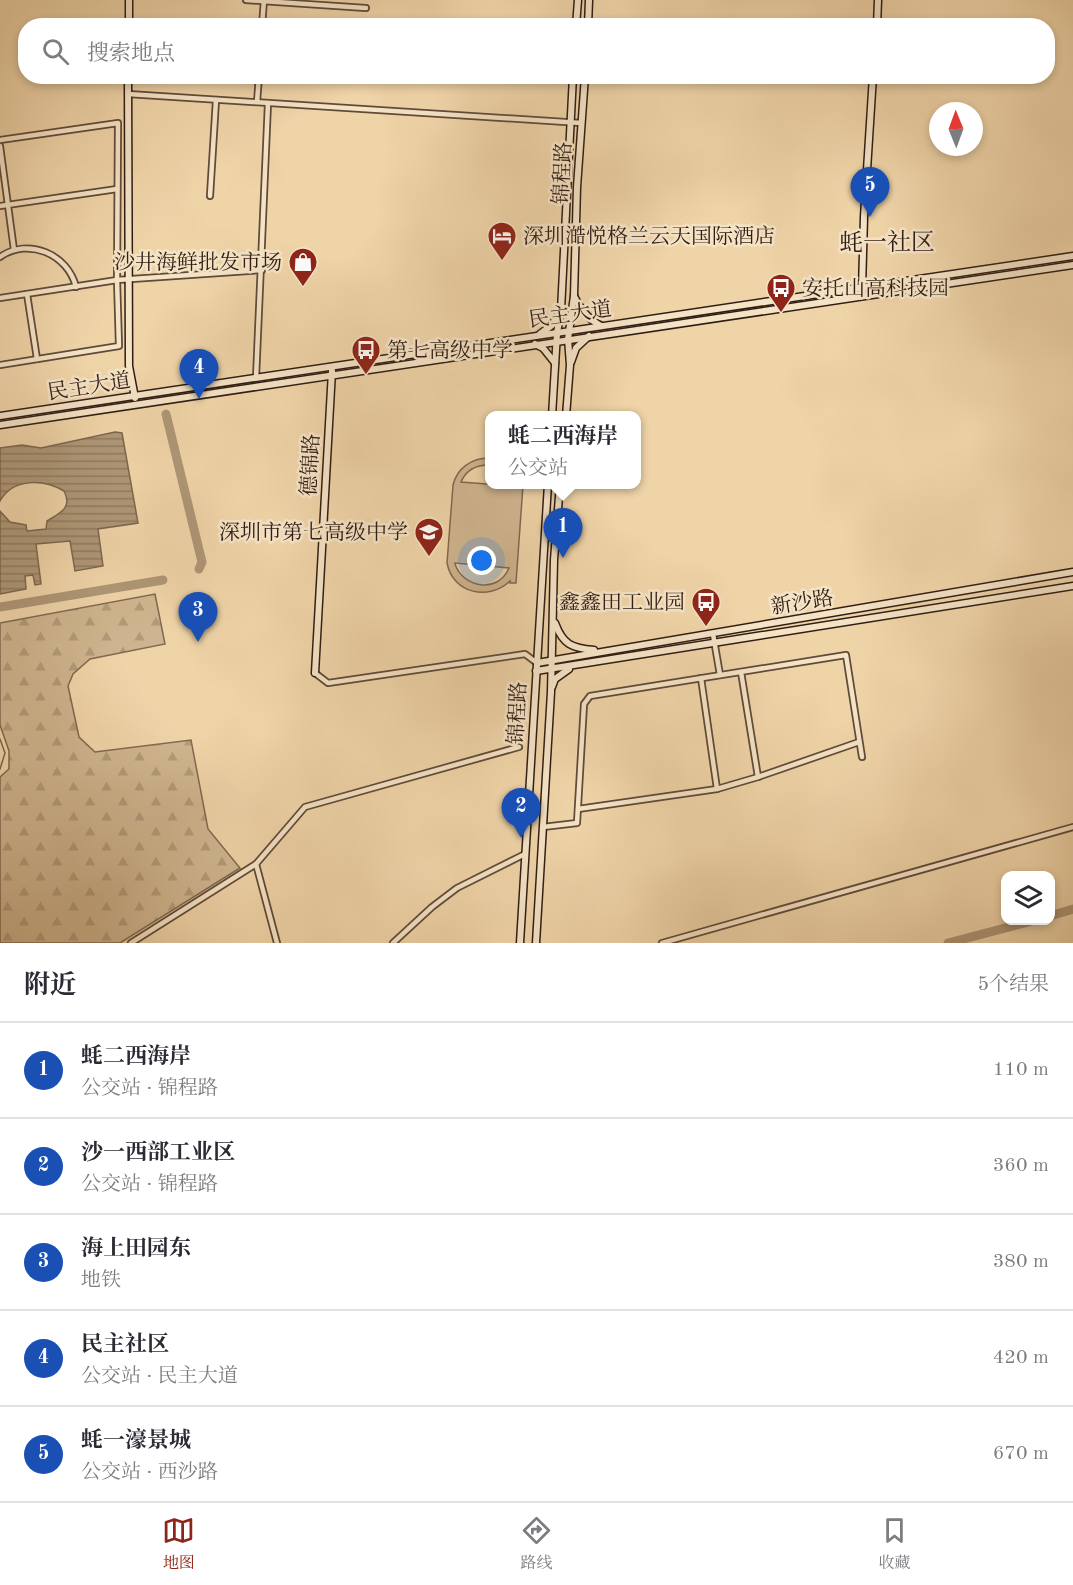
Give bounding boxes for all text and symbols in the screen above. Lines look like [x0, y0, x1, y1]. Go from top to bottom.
search box [18, 18, 1055, 84]
icon: search [39, 35, 72, 68]
text: 搜索地点 [87, 43, 175, 65]
north arrow [929, 102, 983, 156]
street label: 锦程路 [549, 141, 576, 205]
pin: 5 [850, 168, 890, 217]
hotel icon: 深圳澔悦格兰云天国际酒店 [486, 220, 518, 262]
place label: 深圳澔悦格兰云天国际酒店 [523, 225, 775, 248]
district label: 蚝一社区 [839, 229, 935, 256]
shop icon: 沙井海鲜批发市场 [287, 246, 319, 288]
place label: 沙井海鲜批发市场 [114, 251, 282, 274]
bus stop icon: 安托山高科技园 [765, 272, 797, 314]
place label: 安托山高科技园 [802, 277, 949, 300]
street label: 民主大道 [527, 297, 613, 332]
bus stop icon: 第七高级中学 [350, 334, 382, 376]
place label: 第七高级中学 [387, 339, 513, 362]
pin: 4 [180, 350, 218, 399]
street label: 民主大道 [46, 369, 132, 404]
popup [485, 411, 641, 489]
text: 蚝二西海岸 [508, 426, 618, 448]
street label: 德锦路 [297, 433, 324, 497]
text: 公交站 [508, 459, 568, 479]
pin: 1 [544, 508, 582, 558]
school or university icon: 深圳市第七高级中学 [413, 516, 445, 558]
place label: 深圳市第七高级中学 [219, 521, 408, 544]
your location [467, 546, 496, 575]
bus stop icon: 鑫鑫田工业园 [690, 586, 722, 628]
street label: 新沙路 [769, 586, 835, 619]
place label: 鑫鑫田工业园 [559, 591, 685, 614]
pin: 3 [178, 592, 218, 642]
street label: 锦程路 [504, 681, 531, 745]
pin: 2 [502, 788, 540, 838]
map controls [1001, 871, 1055, 925]
button: layers [1001, 871, 1055, 925]
text: 附近 [24, 973, 76, 999]
text: 5个结果 [977, 975, 1049, 995]
text: 蚝二西海岸 [81, 1046, 191, 1068]
text: 1 [38, 1060, 49, 1080]
text: 110 m [993, 1060, 1049, 1080]
text: 公交站 · 锦程路 [81, 1079, 218, 1099]
text: 沙一西部工业区 [81, 1142, 235, 1164]
text: 2 [38, 1156, 49, 1176]
text: 360 m [993, 1156, 1049, 1176]
text: 公交站 · 锦程路 [81, 1175, 218, 1195]
text: 海上田园东 [81, 1238, 191, 1260]
text: 3 [38, 1252, 49, 1272]
text: 380 m [993, 1252, 1049, 1272]
text: 地铁 [81, 1271, 121, 1291]
text: 民主社区 [81, 1334, 169, 1356]
text: 4 [38, 1348, 49, 1368]
text: 420 m [993, 1348, 1049, 1368]
text: 公交站 · 民主大道 [81, 1367, 238, 1387]
text: 蚝一濠景城 [81, 1430, 191, 1452]
text: 5 [38, 1444, 49, 1464]
text: 670 m [993, 1444, 1049, 1464]
text: 公交站 · 西沙路 [81, 1463, 218, 1483]
tab: 地图 [162, 1514, 195, 1574]
tab: 路线 [520, 1514, 553, 1574]
tab: 收藏 [878, 1514, 911, 1574]

